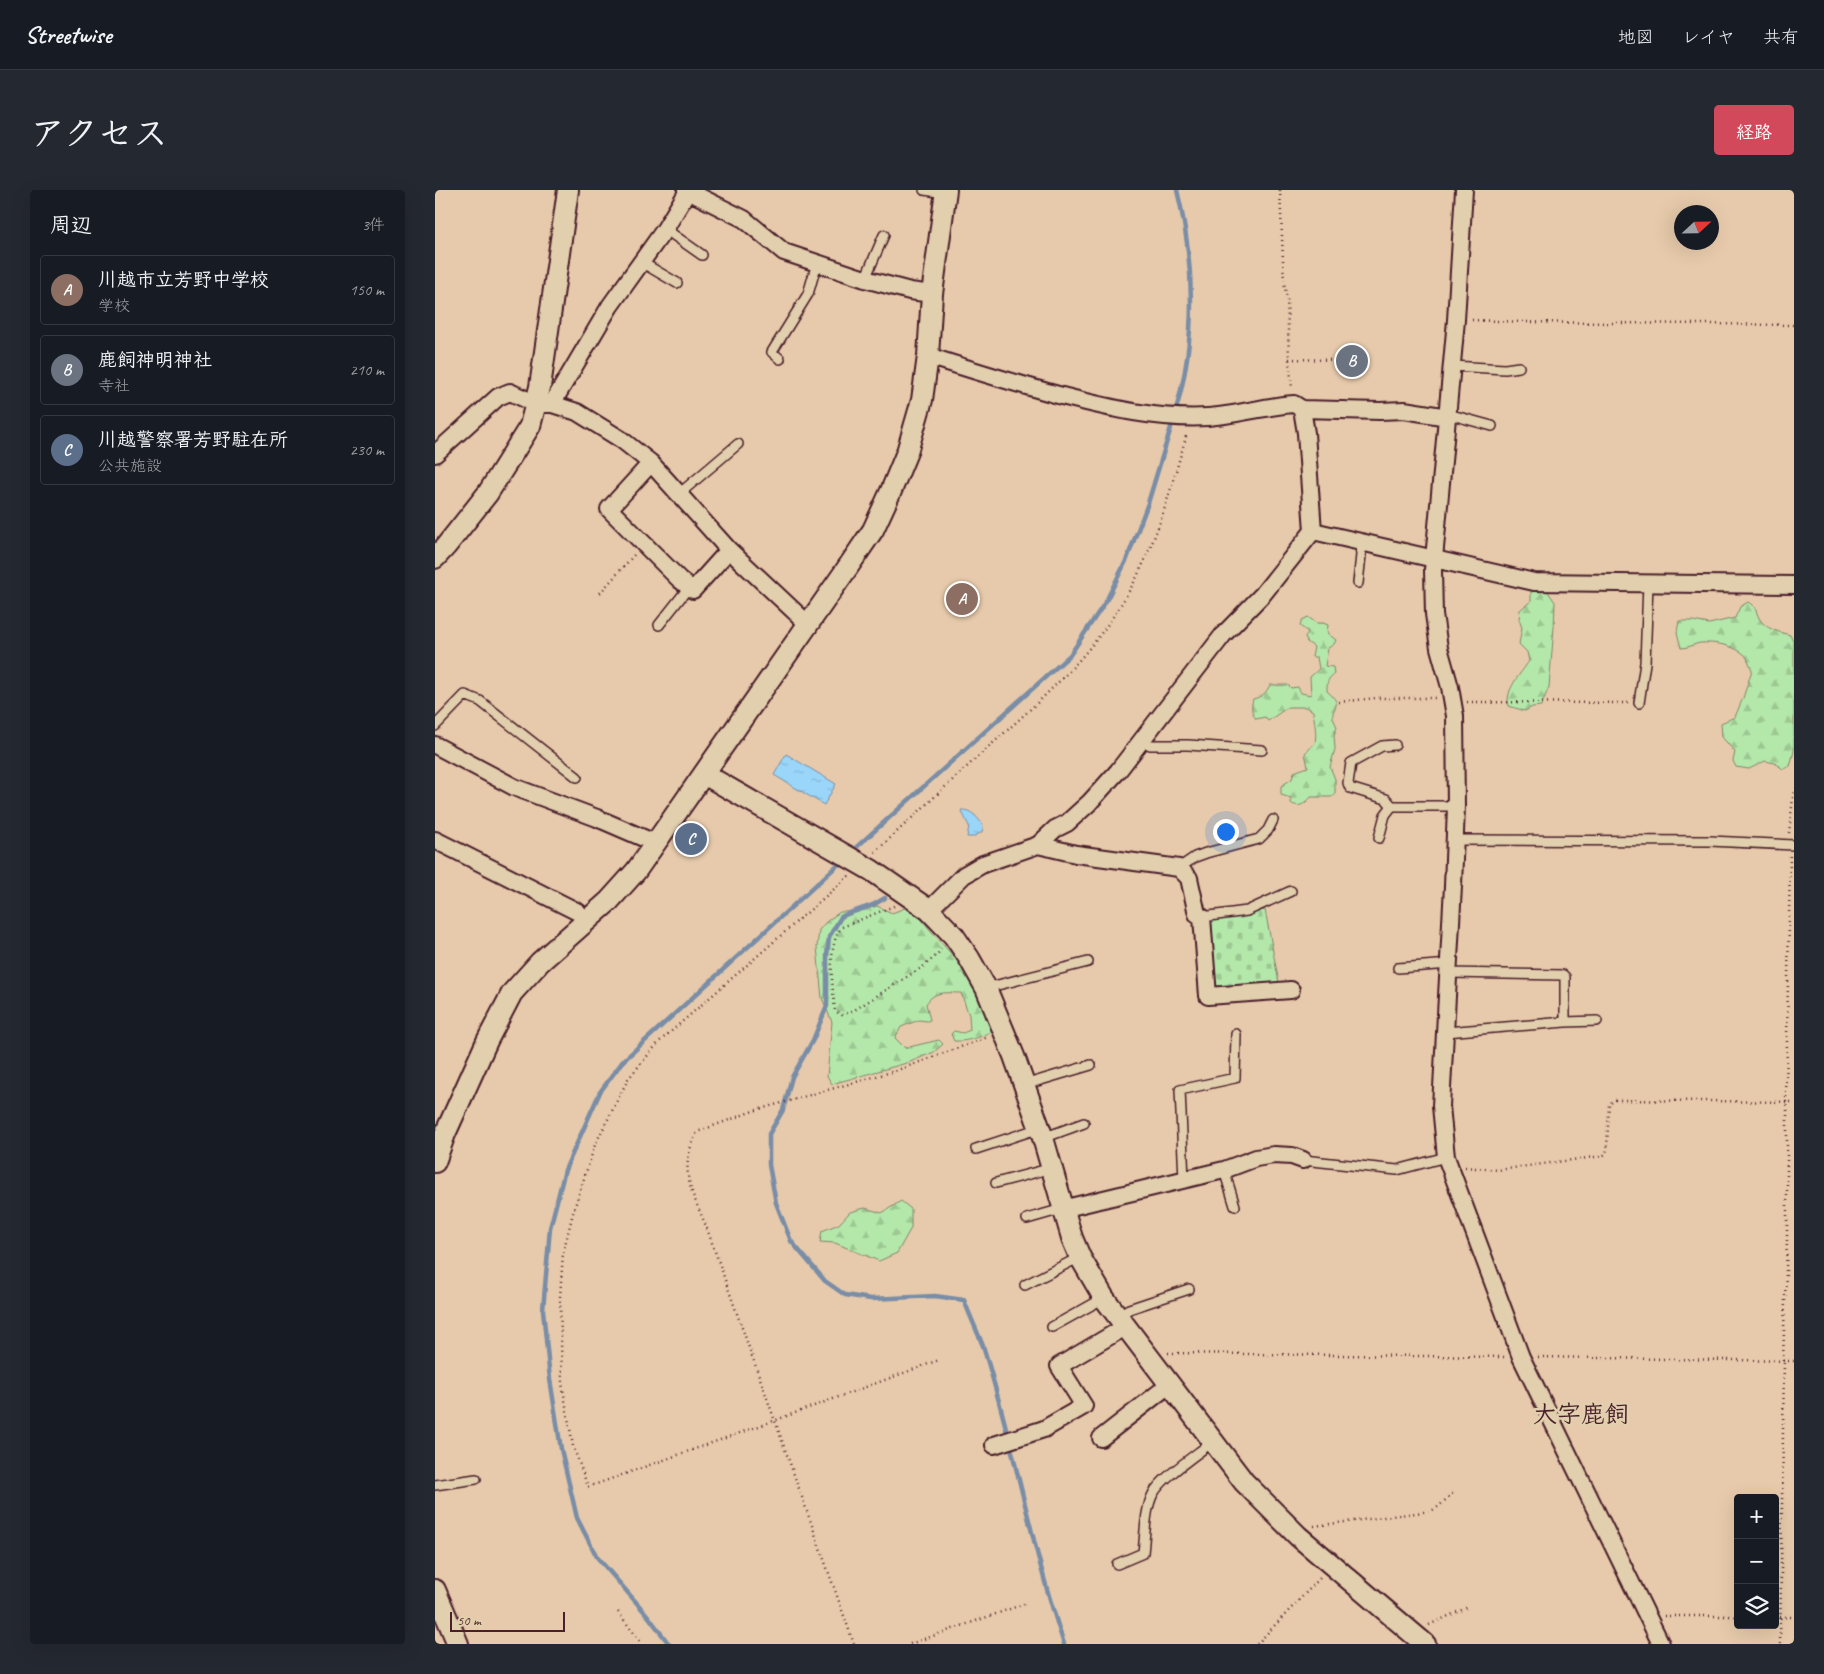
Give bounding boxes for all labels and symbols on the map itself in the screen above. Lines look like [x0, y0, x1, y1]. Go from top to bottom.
north arrow [1674, 205, 1719, 250]
pin: B [1336, 342, 1368, 380]
pin: A [946, 580, 978, 618]
your location [1213, 819, 1239, 845]
pin: C [675, 820, 707, 858]
district label: 大字鹿飼 [1533, 1399, 1629, 1429]
scale bar [450, 1609, 565, 1632]

